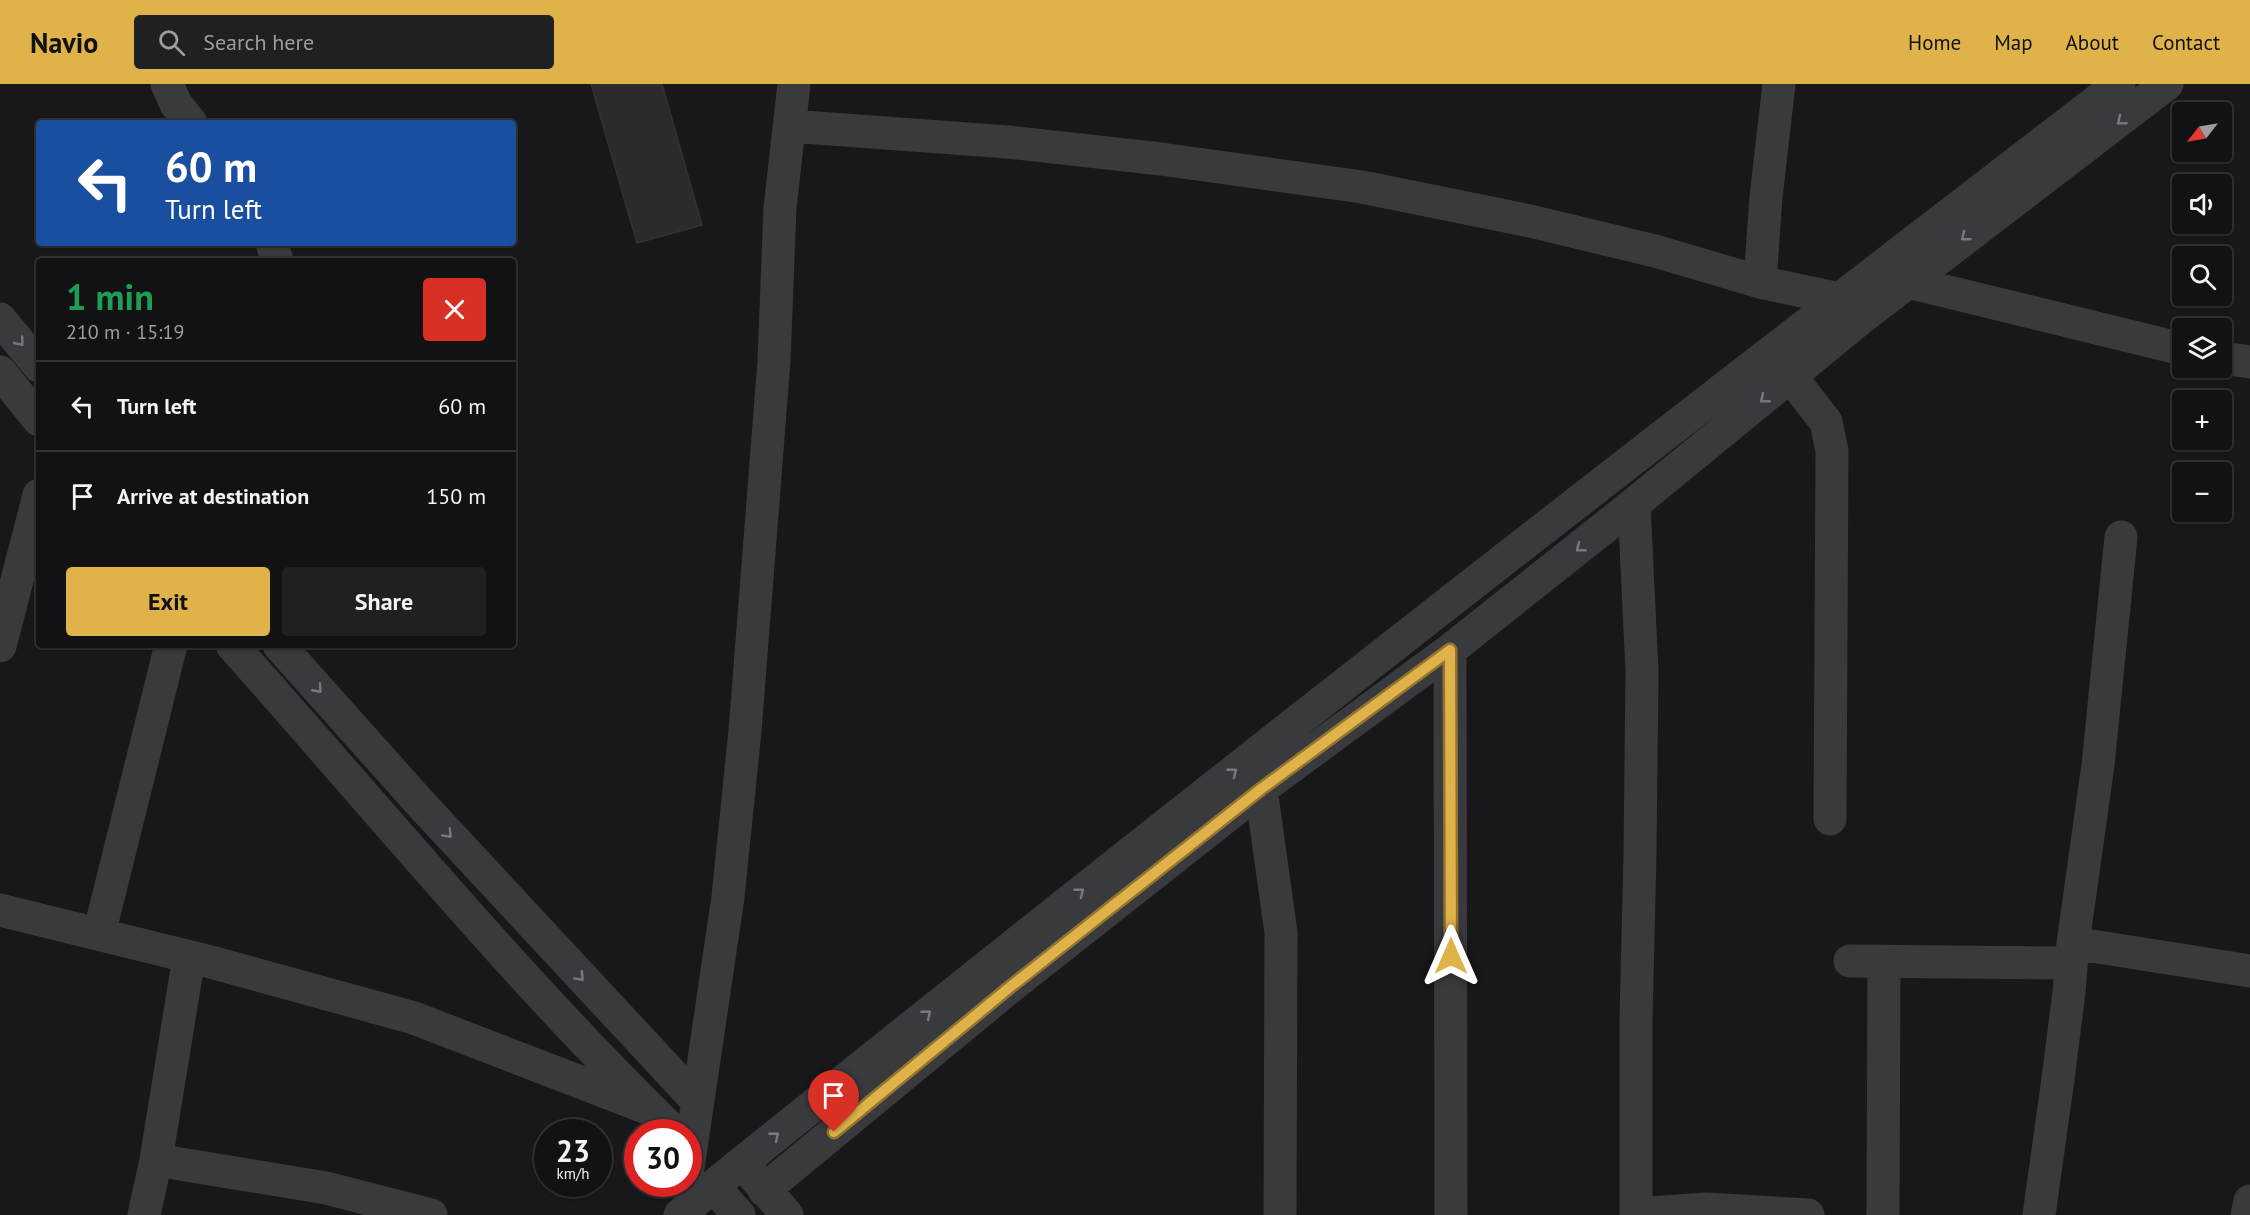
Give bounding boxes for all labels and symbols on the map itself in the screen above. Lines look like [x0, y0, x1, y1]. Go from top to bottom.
north arrow [2172, 102, 2232, 162]
one-way arrow [2117, 113, 2128, 124]
one-way arrow [1961, 230, 1972, 241]
one-way arrow [12, 336, 23, 347]
one-way arrow [1760, 391, 1771, 402]
one-way arrow [1575, 540, 1586, 551]
one-way arrow [311, 682, 322, 692]
one-way arrow [1227, 769, 1238, 780]
one-way arrow [441, 827, 452, 837]
one-way arrow [1073, 889, 1084, 900]
position arrow [1419, 924, 1483, 988]
one-way arrow [573, 970, 584, 981]
one-way arrow [920, 1011, 931, 1022]
pin [808, 1070, 859, 1132]
speed limit sign: 30 [624, 1119, 702, 1197]
one-way arrow [768, 1132, 779, 1143]

